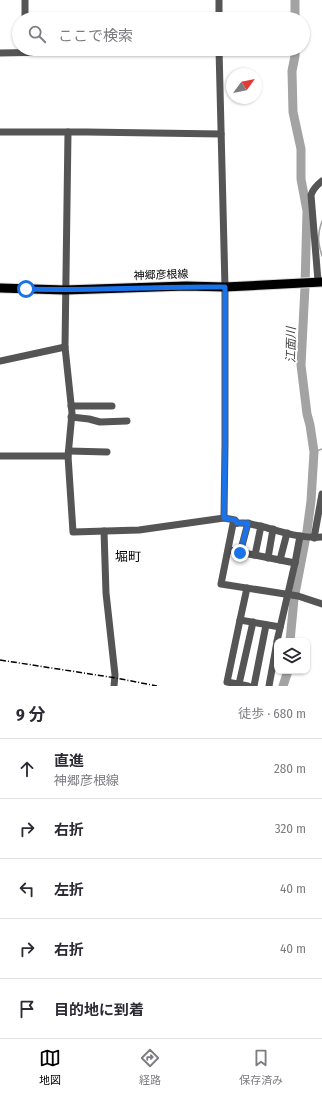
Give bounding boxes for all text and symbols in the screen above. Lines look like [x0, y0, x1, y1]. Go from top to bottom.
search box [12, 12, 310, 56]
icon: search [26, 23, 48, 45]
text: ここで検索 [58, 27, 133, 45]
north arrow [226, 68, 262, 104]
street label: 神郷彦根線 [133, 268, 189, 282]
route start [17, 280, 35, 298]
water label: 江面川 [284, 325, 298, 363]
route end [231, 544, 249, 562]
district label: 堀町 [115, 549, 141, 564]
map controls [274, 638, 310, 674]
button: layers [274, 638, 310, 674]
text: 9 分 [16, 704, 45, 725]
text: 徒歩 · 680 m [238, 706, 306, 721]
text: 直進 [54, 752, 84, 770]
icon: ahead [16, 758, 38, 780]
text: 280 m [274, 761, 306, 776]
text: 神郷彦根線 [54, 773, 119, 788]
icon: right [16, 818, 38, 840]
text: 右折 [54, 821, 84, 839]
text: 320 m [275, 821, 306, 836]
icon: left [16, 878, 38, 900]
text: 左折 [54, 881, 84, 899]
text: 40 m [280, 881, 306, 896]
icon: right [16, 938, 38, 960]
text: 右折 [54, 941, 84, 959]
text: 40 m [280, 941, 306, 956]
icon: arrive [16, 998, 38, 1020]
text: 目的地に到着 [54, 1001, 144, 1019]
tab: 地図 [39, 1047, 61, 1087]
tab: 経路 [139, 1047, 161, 1087]
tab: 保存済み [239, 1047, 283, 1087]

